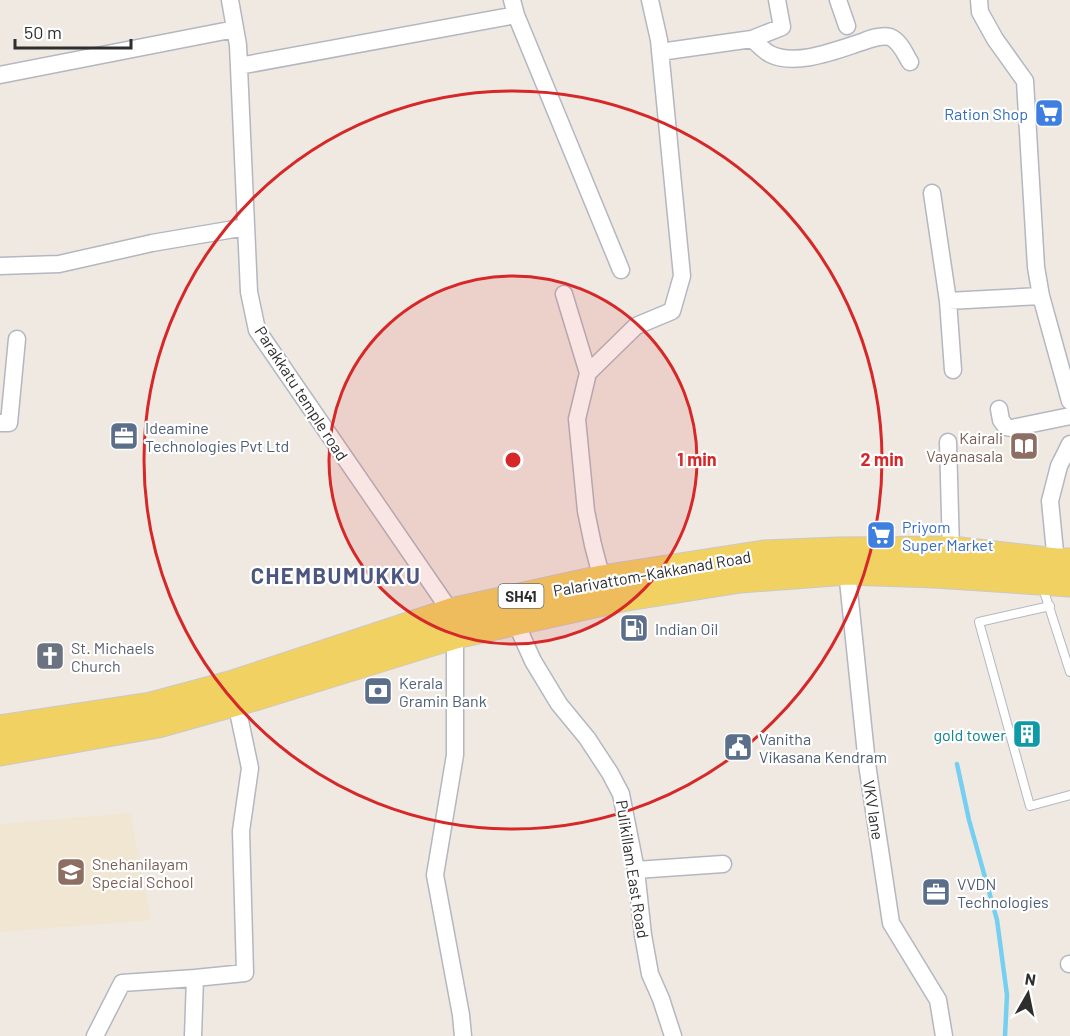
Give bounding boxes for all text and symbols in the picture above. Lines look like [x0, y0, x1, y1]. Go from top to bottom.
scale bar [15, 12, 130, 50]
text: 50 m [24, 21, 62, 43]
supermarket icon: Ration Shop [1033, 97, 1065, 129]
place label: Ration Shop [944, 104, 1028, 123]
street label: Parakkatu temple road [252, 322, 352, 464]
place label: Ideamine Technologies Pvt Ltd [145, 418, 289, 455]
office icon: Ideamine Technologies Pvt Ltd [108, 420, 140, 452]
place label: Kairali Vayanasala [926, 428, 1003, 465]
library icon: Kairali Vayanasala [1008, 430, 1040, 462]
text: 1 min [677, 448, 717, 470]
text: 2 min [860, 448, 904, 470]
centre of rings [503, 450, 523, 470]
place label: Priyom Super Market [902, 517, 994, 554]
supermarket icon: Priyom Super Market [865, 519, 897, 551]
street label: Palarivattom-Kakkanad Road [552, 546, 752, 600]
district label: CHEMBUMUKKU [251, 562, 421, 588]
road number: SH41 [498, 584, 544, 608]
fuel station icon: Indian Oil [618, 612, 650, 644]
place label: Indian Oil [655, 619, 718, 638]
place label: St. Michaels Church [71, 638, 154, 675]
church icon: St. Michaels Church [34, 640, 66, 672]
place label: Kerala Gramin Bank [399, 673, 487, 710]
bank icon: Kerala Gramin Bank [362, 675, 394, 707]
building icon: gold tower [1011, 718, 1043, 750]
place label: gold tower [934, 725, 1006, 744]
place label: Vanitha Vikasana Kendram [759, 729, 887, 766]
public building icon: Vanitha Vikasana Kendram [722, 731, 754, 763]
street label: VKV lane [860, 779, 888, 841]
street label: Pulikillam East Road [613, 798, 653, 940]
place label: Snehanilayam Special School [92, 854, 193, 891]
school or university icon: Snehanilayam Special School [55, 856, 87, 888]
place label: VVDN Technologies [957, 874, 1049, 911]
office icon: VVDN Technologies [920, 876, 952, 908]
north arrow [998, 964, 1058, 1024]
text: N [1024, 968, 1037, 989]

